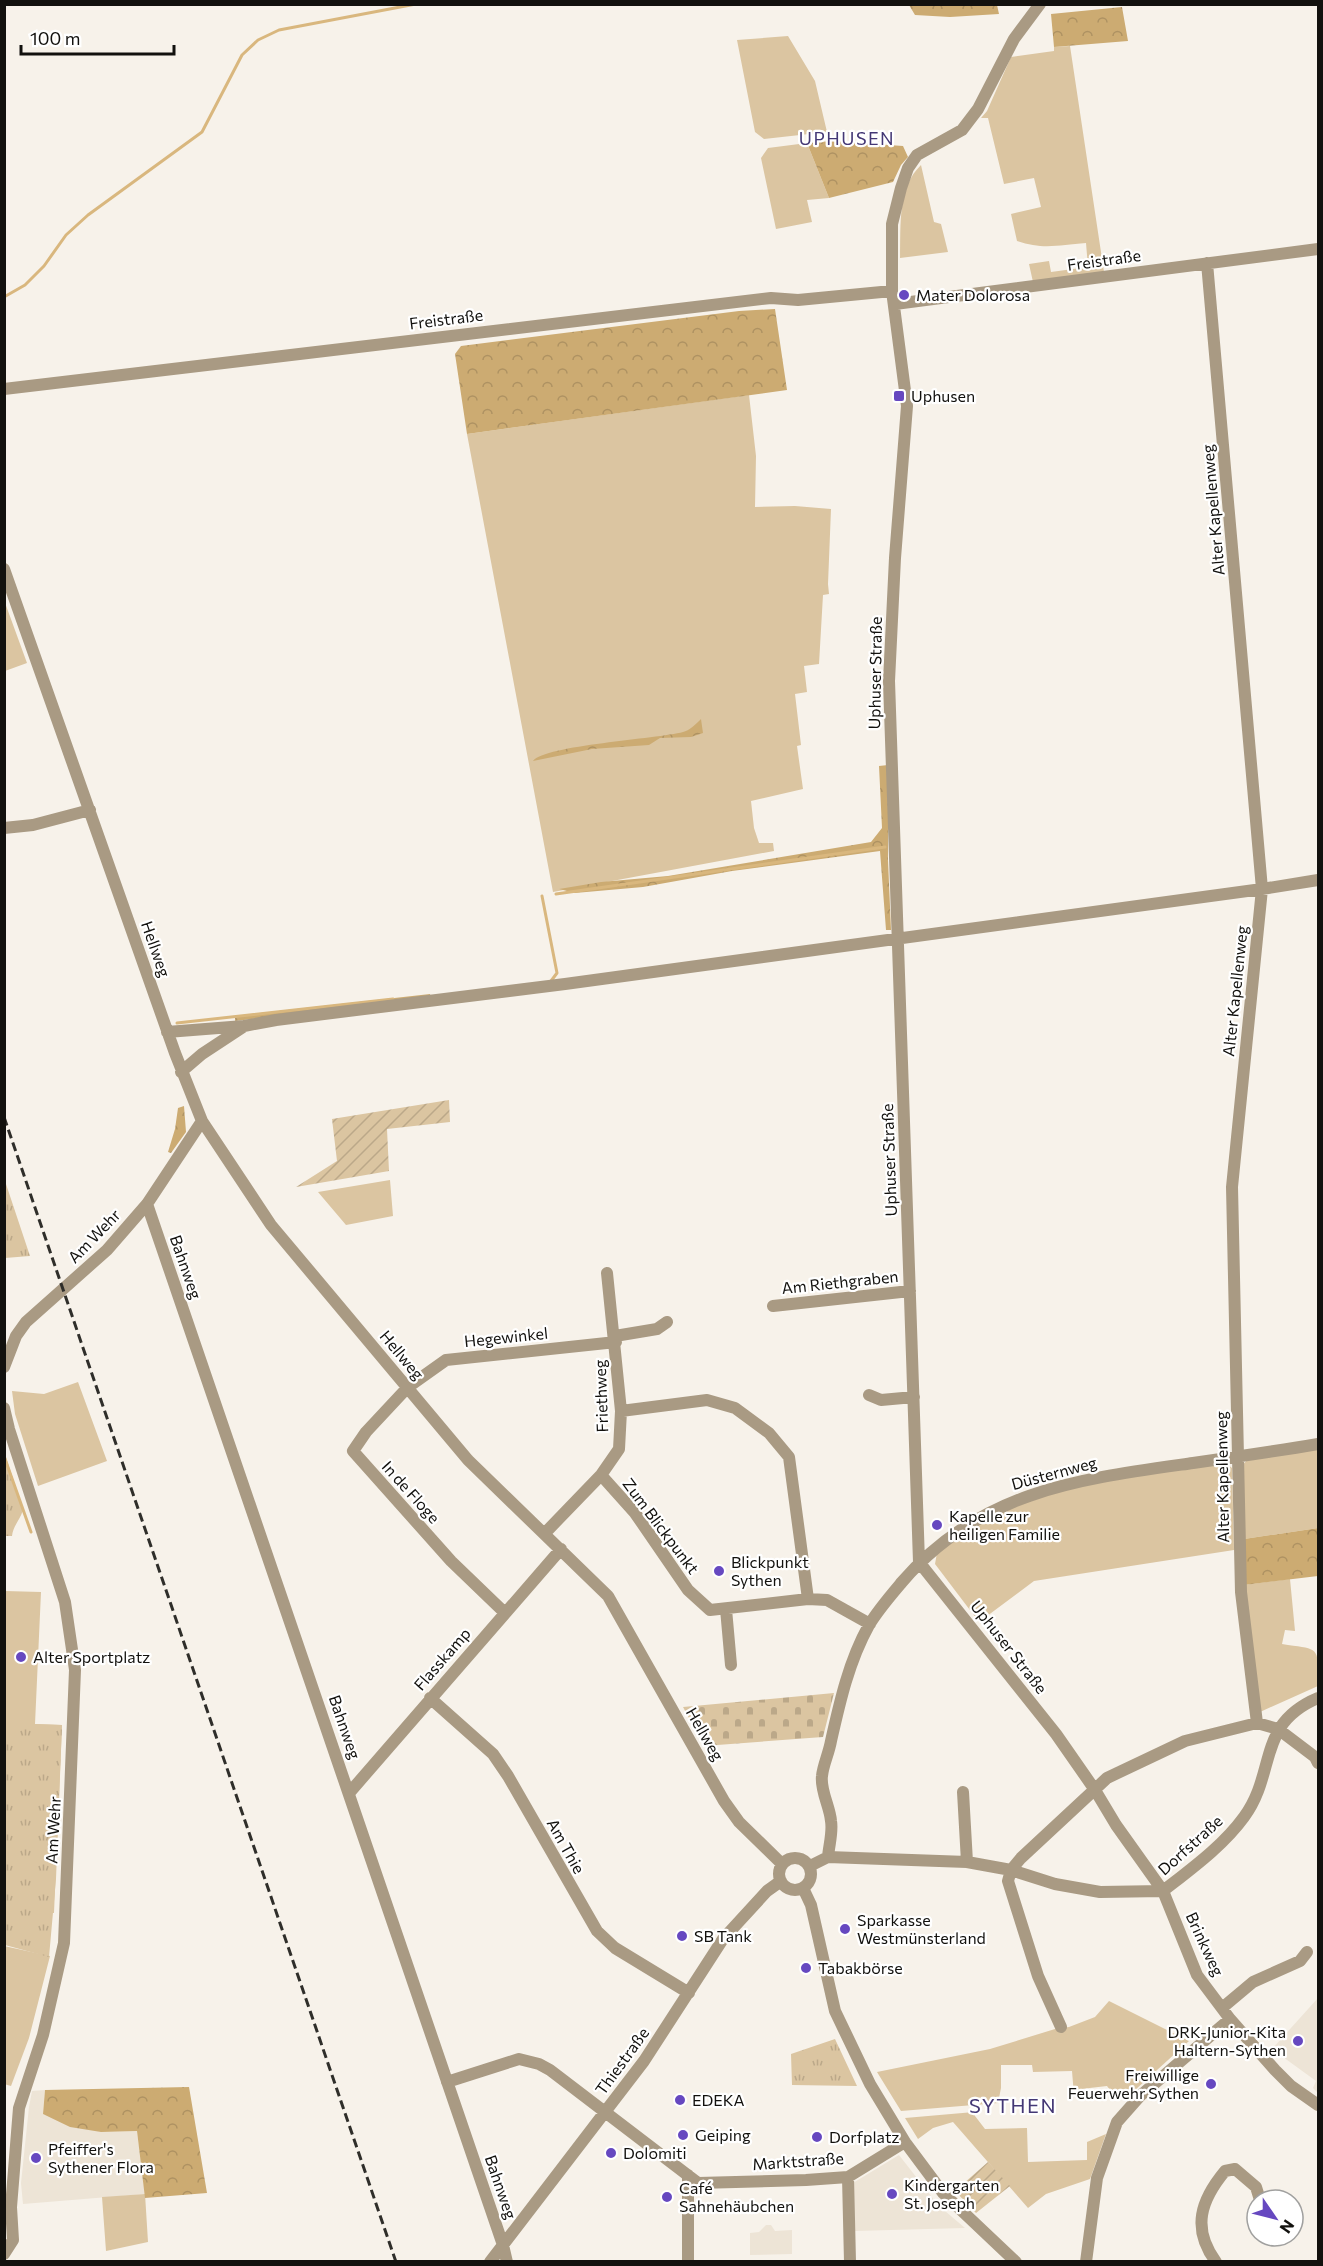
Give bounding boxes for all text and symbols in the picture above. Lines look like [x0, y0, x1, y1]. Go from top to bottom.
scale bar [21, 18, 174, 56]
text: 100 m [30, 27, 80, 49]
district label: UPHUSEN [799, 127, 895, 149]
street label: Freistraße [1066, 245, 1142, 274]
place label: Mater Dolorosa [916, 285, 1030, 304]
marker: Mater Dolorosa [897, 288, 911, 302]
street label: Freistraße [408, 305, 484, 332]
place label: Uphusen [911, 386, 975, 405]
marker: Uphusen [892, 389, 906, 403]
street label: Alter Kapellenweg [1197, 443, 1228, 576]
street label: Uphuser Straße [864, 616, 885, 730]
street label: Hellweg [138, 918, 175, 980]
street label: Alter Kapellenweg [1218, 924, 1251, 1057]
street label: Uphuser Straße [877, 1103, 900, 1217]
street label: Am Wehr [63, 1204, 124, 1266]
street label: Bahnweg [167, 1232, 206, 1302]
street label: Am Riethgraben [781, 1266, 899, 1297]
street label: Hegewinkel [463, 1323, 549, 1350]
street label: Hellweg [376, 1326, 429, 1383]
street label: Friethweg [590, 1359, 611, 1433]
street label: Alter Kapellenweg [1211, 1411, 1232, 1543]
street label: Düsternweg [1009, 1452, 1099, 1493]
street label: In de Floge [378, 1457, 444, 1527]
street label: Zum Blickpunkt [619, 1474, 704, 1578]
place label: Kapelle zur heiligen Familie [949, 1506, 1060, 1543]
marker: Kapelle zur heiligen Familie [930, 1518, 944, 1532]
place label: Blickpunkt Sythen [731, 1552, 809, 1589]
marker: Blickpunkt Sythen [712, 1564, 726, 1578]
street label: Uphuser Straße [967, 1596, 1052, 1697]
street label: Flasskamp [409, 1624, 474, 1694]
place label: Alter Sportplatz [33, 1647, 150, 1666]
marker: Alter Sportplatz [14, 1650, 28, 1664]
street label: Bahnweg [326, 1692, 365, 1762]
street label: Hellweg [683, 1704, 728, 1764]
street label: Am Wehr [41, 1795, 64, 1864]
street label: Dorfstraße [1153, 1811, 1226, 1879]
street label: Am Thie [544, 1815, 589, 1877]
street label: Brinkweg [1182, 1909, 1229, 1979]
place label: Sparkasse Westmünsterland [857, 1910, 986, 1947]
marker: Sparkasse Westmünsterland [838, 1922, 852, 1936]
place label: SB Tank [694, 1926, 752, 1945]
marker: SB Tank [675, 1929, 689, 1943]
place label: Tabakbörse [818, 1958, 903, 1977]
marker: Tabakbörse [799, 1961, 813, 1975]
place label: DRK-Junior-Kita Haltern-Sythen [1167, 2022, 1286, 2059]
street label: Thiestraße [591, 2023, 652, 2098]
marker: DRK-Junior-Kita Haltern-Sythen [1291, 2034, 1305, 2048]
place label: Freiwillige Feuerwehr Sythen [1068, 2065, 1199, 2102]
marker: Freiwillige Feuerwehr Sythen [1204, 2077, 1218, 2091]
place label: EDEKA [692, 2090, 745, 2109]
marker: EDEKA [673, 2093, 687, 2107]
district label: SYTHEN [969, 2093, 1057, 2117]
place label: Geiping [695, 2125, 751, 2144]
place label: Dorfplatz [829, 2127, 900, 2146]
marker: Geiping [676, 2128, 690, 2142]
marker: Dorfplatz [810, 2130, 824, 2144]
place label: Pfeiffer's Sythener Flora [48, 2139, 154, 2176]
place label: Dolomiti [623, 2143, 687, 2162]
marker: Dolomiti [604, 2146, 618, 2160]
street label: Marktstraße [752, 2148, 844, 2173]
marker: Pfeiffer's Sythener Flora [29, 2151, 43, 2165]
street label: Bahnweg [482, 2152, 521, 2222]
place label: Kindergarten St. Joseph [904, 2175, 999, 2212]
place label: Café Sahnehäubchen [679, 2178, 794, 2215]
marker: Kindergarten St. Joseph [885, 2187, 899, 2201]
north arrow [1245, 2188, 1305, 2248]
marker: Café Sahnehäubchen [660, 2190, 674, 2204]
text: N [1276, 2217, 1299, 2237]

